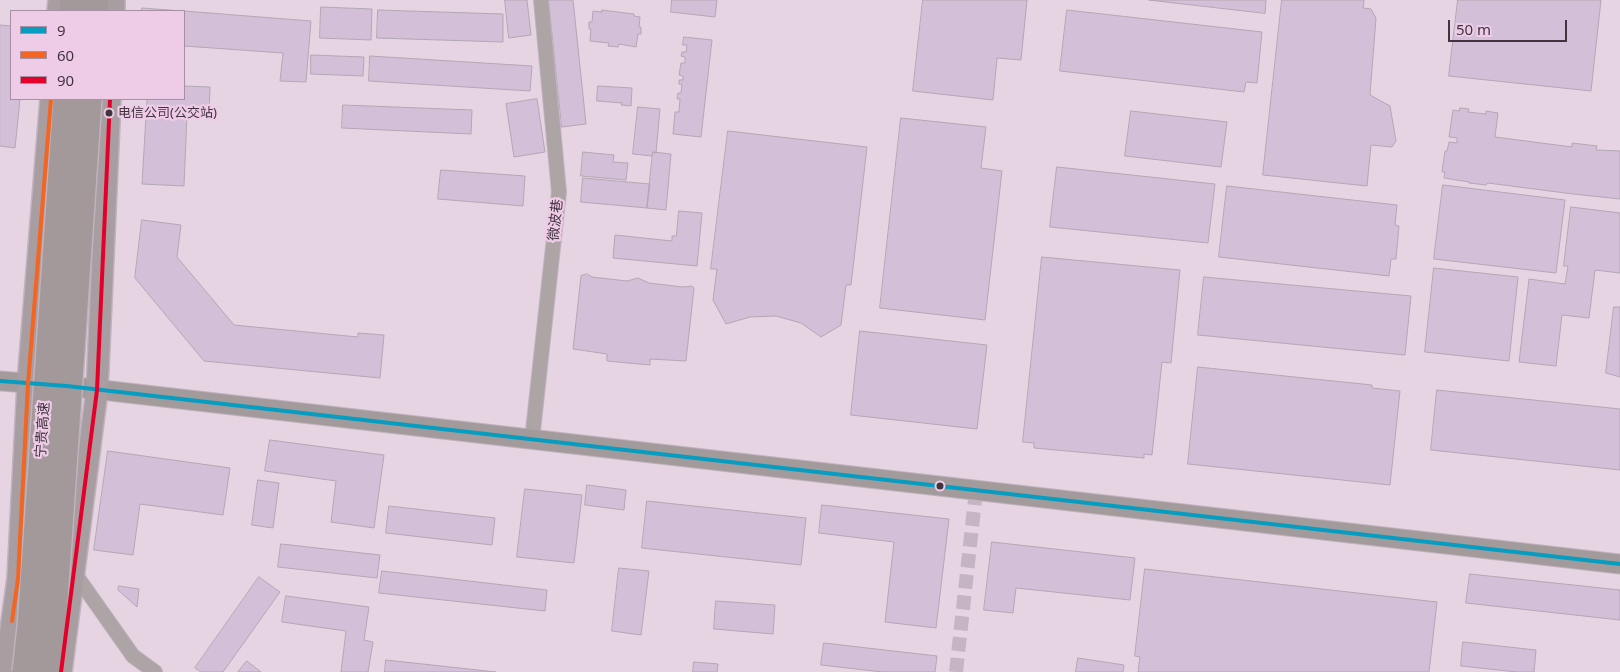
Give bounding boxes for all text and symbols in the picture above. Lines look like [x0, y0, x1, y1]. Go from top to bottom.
legend [10, 10, 185, 100]
scale bar [1450, 10, 1569, 42]
text: 50 m [1456, 19, 1491, 39]
text: 9 [57, 20, 66, 40]
text: 60 [57, 45, 74, 65]
text: 90 [57, 70, 74, 90]
place label: 电信公司(公交站) [118, 105, 217, 121]
marker: 电信公司(公交站) [104, 108, 114, 118]
street label: 微波巷 [545, 198, 567, 242]
street label: 宁贵高速 [33, 401, 53, 459]
unlabelled marker [935, 481, 945, 491]

